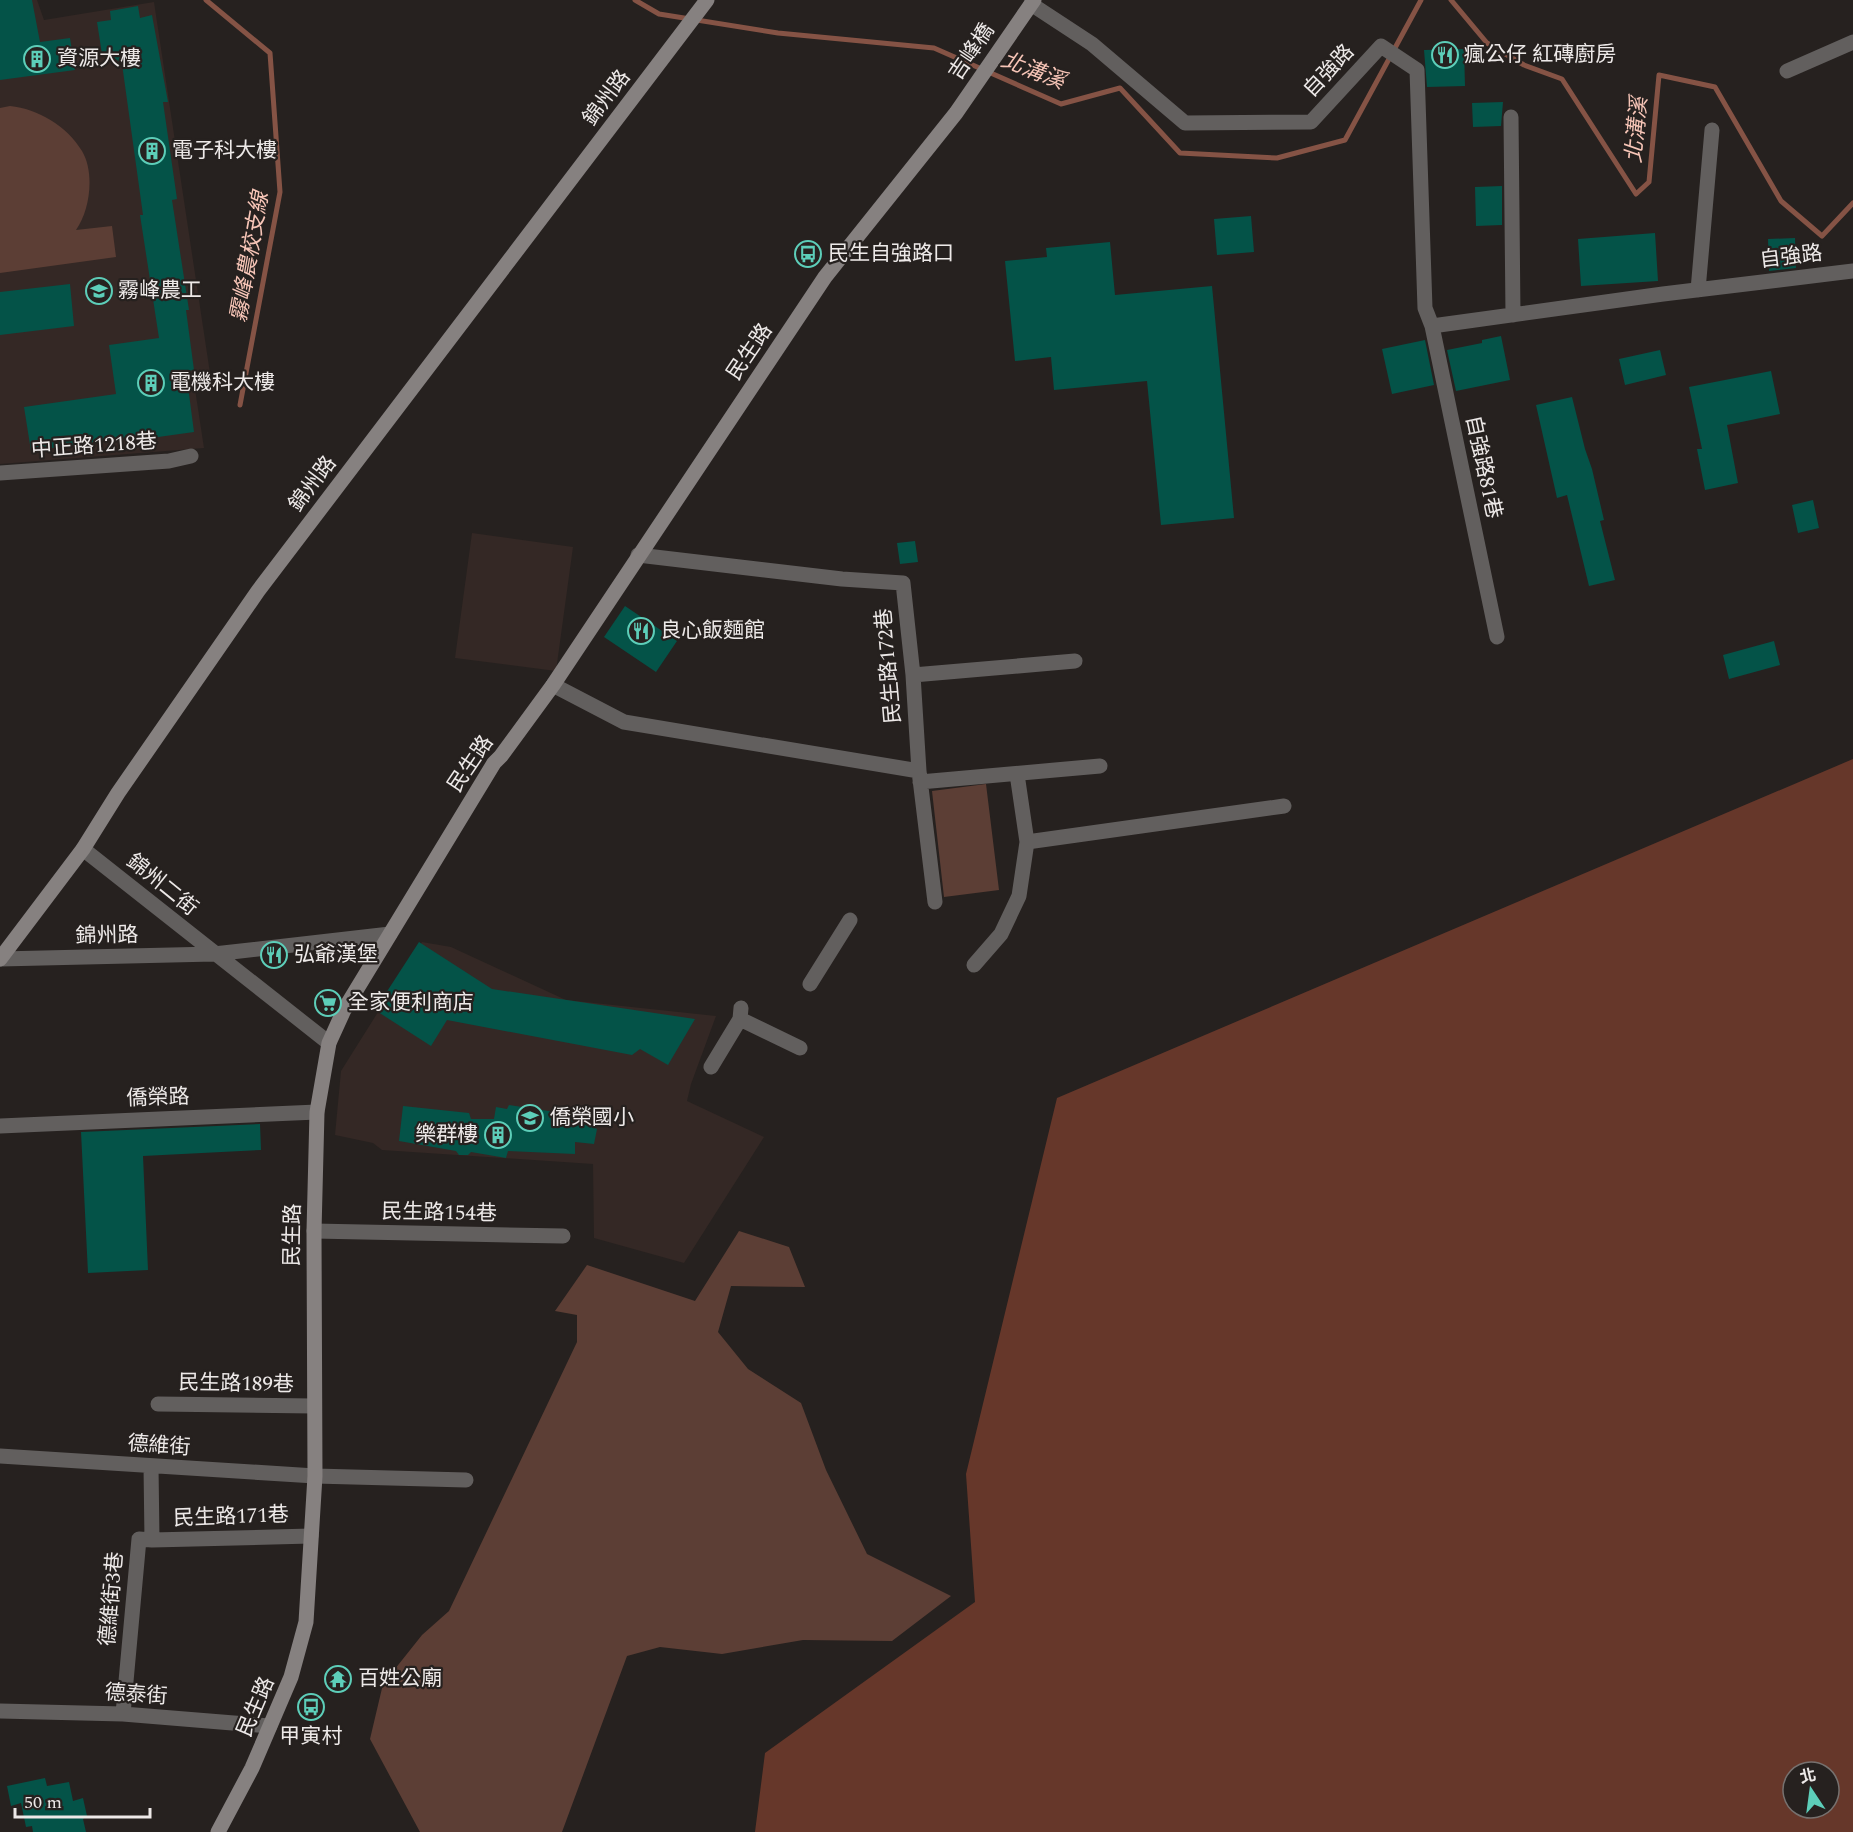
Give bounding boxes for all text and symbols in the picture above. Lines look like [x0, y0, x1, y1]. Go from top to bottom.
street label: 吉峰橋 [941, 17, 1003, 87]
street label: 自強路 [1296, 37, 1362, 105]
place label: 瘋公仔 紅磚廚房 [1464, 39, 1616, 71]
restaurant icon: 瘋公仔 紅磚廚房 [1430, 40, 1460, 70]
place label: 資源大樓 [57, 43, 141, 75]
building icon: 資源大樓 [22, 44, 52, 74]
water label: 北溝溪 [996, 44, 1073, 99]
street label: 錦州路 [575, 63, 639, 133]
water label: 北溝溪 [1618, 93, 1657, 164]
place label: 電子科大樓 [172, 135, 277, 167]
building icon: 電子科大樓 [137, 136, 167, 166]
water label: 霧峰農校支線 [222, 186, 278, 325]
street label: 自強路 [1758, 237, 1824, 277]
place label: 民生自強路口 [828, 238, 954, 270]
bus stop icon: 民生自強路口 [793, 239, 823, 269]
place label: 霧峰農工 [118, 275, 202, 307]
school or university icon: 霧峰農工 [84, 276, 114, 306]
street label: 民生路 [719, 317, 781, 387]
place label: 電機科大樓 [170, 367, 275, 399]
building icon: 電機科大樓 [136, 368, 166, 398]
street label: 自強路81巷 [1456, 412, 1510, 522]
street label: 中正路1218巷 [30, 426, 158, 466]
street label: 錦州路 [281, 449, 345, 519]
street label: 民生路172巷 [868, 607, 910, 725]
place label: 良心飯麵館 [660, 615, 765, 647]
restaurant icon: 良心飯麵館 [626, 616, 656, 646]
street label: 民生路 [440, 729, 502, 799]
street label: 錦州二街 [119, 846, 205, 924]
street label: 錦州路 [75, 919, 139, 953]
place label: 弘爺漢堡 [294, 939, 378, 971]
restaurant icon: 弘爺漢堡 [259, 940, 289, 970]
place label: 全家便利商店 [348, 987, 474, 1019]
supermarket icon: 全家便利商店 [313, 988, 343, 1018]
street label: 僑榮路 [126, 1081, 190, 1115]
place label: 僑榮國小 [550, 1102, 634, 1134]
school or university icon: 僑榮國小 [515, 1103, 545, 1133]
place label: 樂群樓 [415, 1119, 478, 1151]
building icon: 樂群樓 [483, 1120, 513, 1150]
street label: 民生路154巷 [381, 1196, 497, 1230]
street label: 民生路 [276, 1203, 310, 1267]
street label: 民生路189巷 [178, 1367, 294, 1401]
street label: 德維街 [126, 1428, 192, 1464]
street label: 民生路171巷 [173, 1499, 289, 1535]
street label: 德維街3巷 [92, 1551, 132, 1647]
place label: 百姓公廟 [358, 1663, 442, 1695]
temple icon: 百姓公廟 [323, 1664, 353, 1694]
street label: 民生路 [229, 1672, 283, 1742]
street label: 德泰街 [103, 1677, 169, 1713]
bus stop icon: 甲寅村 [296, 1692, 326, 1722]
place label: 甲寅村 [280, 1721, 343, 1753]
north arrow [1781, 1760, 1841, 1820]
text: 北 [1797, 1763, 1818, 1790]
scale bar [15, 1781, 150, 1819]
text: 50 m [24, 1789, 62, 1816]

